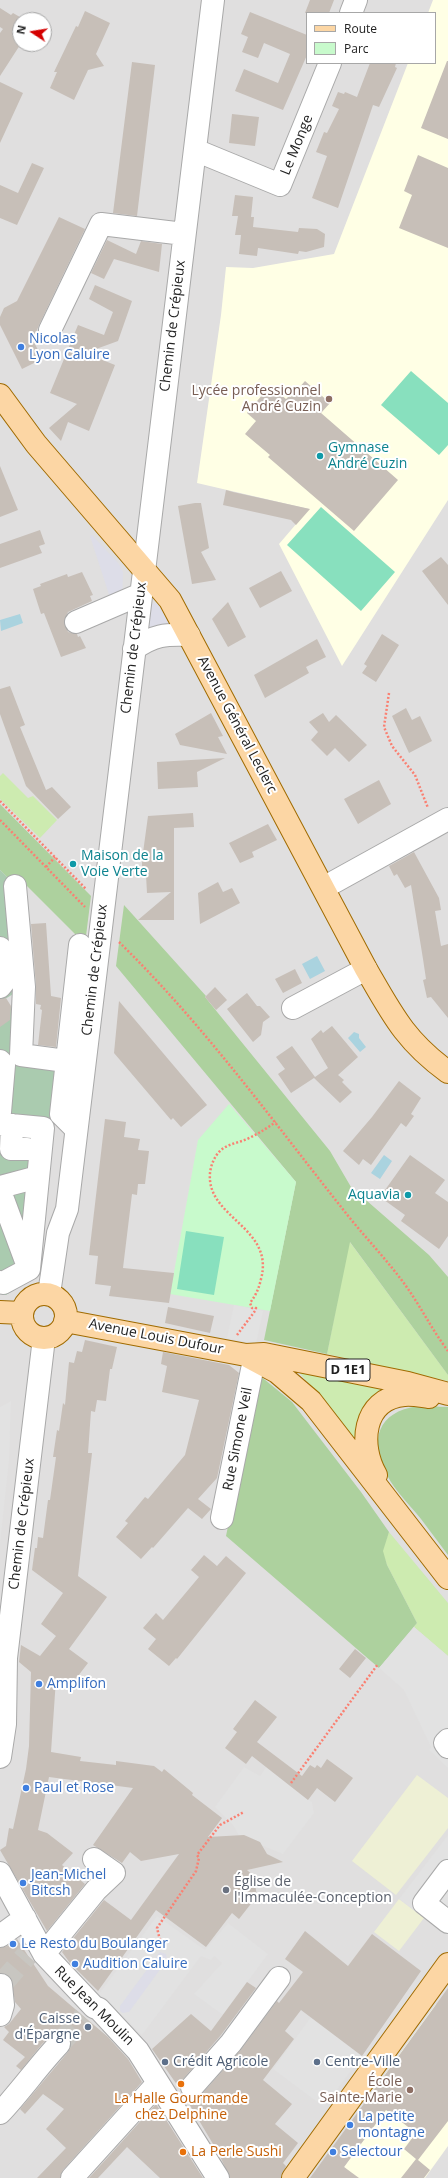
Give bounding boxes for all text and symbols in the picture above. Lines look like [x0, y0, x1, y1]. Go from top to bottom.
north arrow [12, 12, 52, 52]
legend [306, 12, 436, 64]
text: Route [344, 20, 377, 37]
text: N [12, 24, 29, 36]
text: Parc [344, 40, 369, 57]
street label: Le Monge [277, 112, 317, 178]
street label: Chemin de Crépieux [157, 259, 189, 393]
place label: Nicolas Lyon Caluire [29, 331, 110, 364]
marker: Nicolas Lyon Caluire [16, 342, 26, 352]
place label: Lycée professionnel André Cuzin [191, 383, 321, 416]
marker: Lycée professionnel André Cuzin [324, 394, 334, 404]
place label: Gymnase André Cuzin [328, 440, 407, 472]
marker: Gymnase André Cuzin [315, 451, 325, 461]
street label: Chemin de Crépieux [118, 581, 150, 715]
street label: Avenue Général Leclerc [194, 653, 280, 797]
place label: Maison de la Voie Verte [81, 848, 164, 880]
marker: Maison de la Voie Verte [68, 859, 78, 869]
street label: Chemin de Crépieux [79, 903, 111, 1037]
place label: Aquavia [348, 1187, 400, 1203]
marker: Aquavia [403, 1190, 413, 1200]
street label: Avenue Louis Dufour [87, 1316, 225, 1358]
road number: D 1E1 [326, 1359, 370, 1381]
street label: Rue Simone Veil [220, 1386, 256, 1492]
street label: Chemin de Crépieux [6, 1457, 38, 1591]
place label: Amplifon [47, 1676, 106, 1692]
marker: Amplifon [34, 1679, 44, 1689]
place label: Paul et Rose [34, 1780, 114, 1796]
marker: Paul et Rose [21, 1783, 31, 1793]
place label: Jean-Michel Bitcsh [31, 1867, 106, 1900]
place label: Église de l'Immaculée-Conception [234, 1874, 392, 1906]
marker: Jean-Michel Bitcsh [18, 1878, 28, 1888]
marker: Église de l'Immaculée-Conception [221, 1885, 231, 1895]
place label: Le Resto du Boulanger [21, 1936, 168, 1952]
marker: Le Resto du Boulanger [8, 1939, 18, 1949]
place label: Audition Caluire [83, 1956, 188, 1972]
marker: Audition Caluire [70, 1959, 80, 1969]
street label: Rue Jean Moulin [51, 1963, 137, 2049]
place label: Caisse d'Épargne [14, 2011, 80, 2044]
marker: Caisse d'Épargne [83, 2022, 93, 2032]
place label: Crédit Agricole [173, 2054, 268, 2070]
place label: Centre-Ville [325, 2054, 400, 2070]
marker: Crédit Agricole [160, 2057, 170, 2067]
marker: Centre-Ville [312, 2057, 322, 2067]
place label: École Sainte-Marie [320, 2074, 402, 2106]
marker: La Halle Gourmande chez Delphine [176, 2079, 186, 2089]
marker: École Sainte-Marie [405, 2085, 415, 2095]
place label: La Halle Gourmande chez Delphine [114, 2091, 248, 2124]
place label: La petite montagne [358, 2109, 425, 2142]
marker: La petite montagne [345, 2120, 355, 2130]
place label: La Perle Sushi [191, 2144, 282, 2160]
place label: Selectour [341, 2144, 402, 2160]
marker: La Perle Sushi [178, 2147, 188, 2157]
marker: Selectour [328, 2147, 338, 2157]

